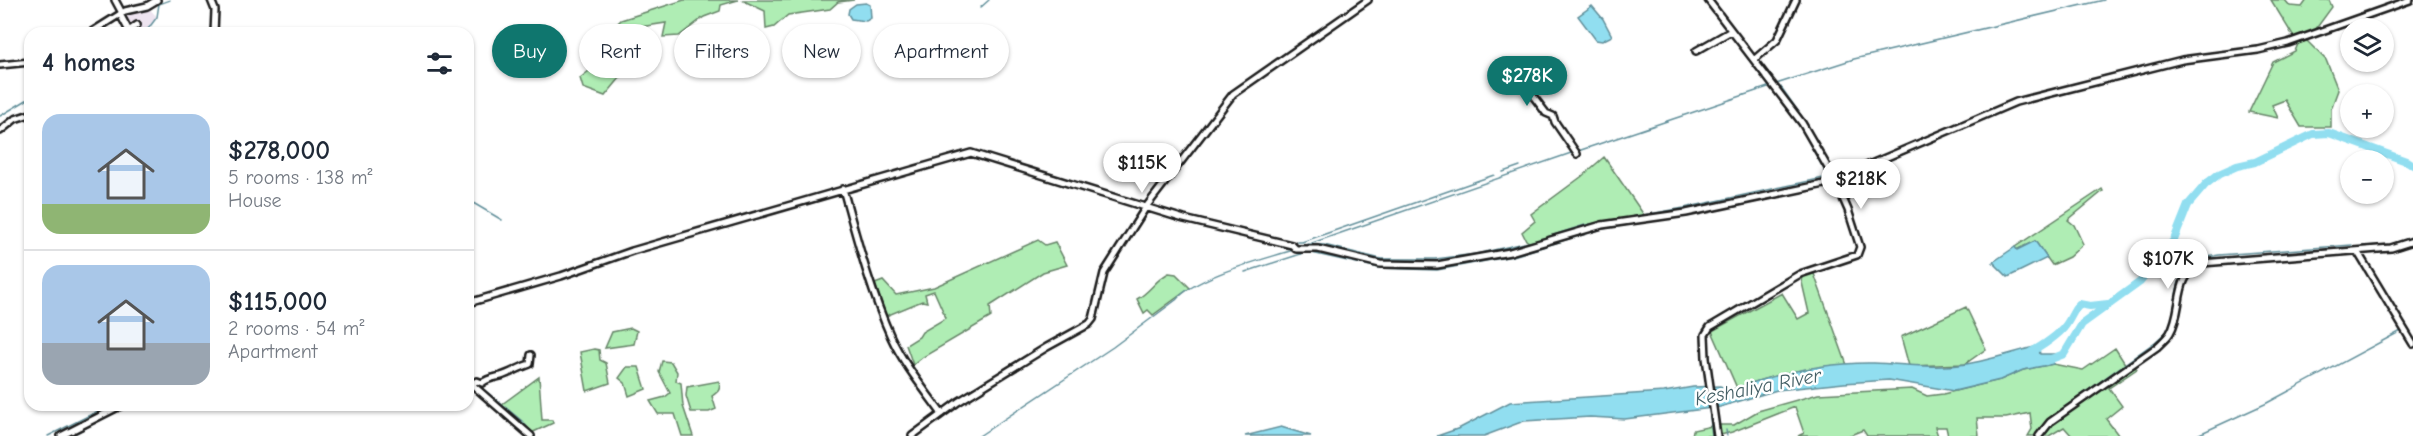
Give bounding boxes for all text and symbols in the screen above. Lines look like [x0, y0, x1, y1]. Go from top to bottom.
map controls [2340, 18, 2394, 204]
button: layers [2340, 18, 2394, 72]
chip: Buy [492, 24, 567, 78]
chip: Rent [579, 24, 662, 78]
chip: Filters [674, 24, 770, 78]
chip: New [782, 24, 861, 78]
chip: Apartment [873, 24, 1009, 78]
icon: filters [423, 47, 456, 80]
text: 4 homes [42, 48, 135, 78]
pin: $278K [1485, 56, 1569, 107]
text: $278K [1501, 64, 1553, 87]
button: + [2340, 84, 2394, 138]
text: $278,000 [228, 136, 330, 166]
icon: home [90, 138, 162, 210]
pin: $115K [1100, 143, 1184, 194]
button: − [2340, 150, 2394, 204]
text: $115K [1117, 151, 1167, 174]
pin: $218K [1819, 159, 1903, 210]
text: 5 rooms · 138 m² [228, 166, 373, 189]
text: $218K [1835, 167, 1887, 190]
text: House [228, 189, 282, 212]
pin: $107K [2126, 239, 2210, 290]
text: $107K [2142, 247, 2194, 270]
text: $115,000 [228, 287, 327, 317]
icon: home [90, 289, 162, 361]
text: 2 rooms · 54 m² [228, 317, 364, 340]
text: Apartment [228, 340, 318, 363]
water label: Keshaliya River [1693, 363, 1824, 411]

